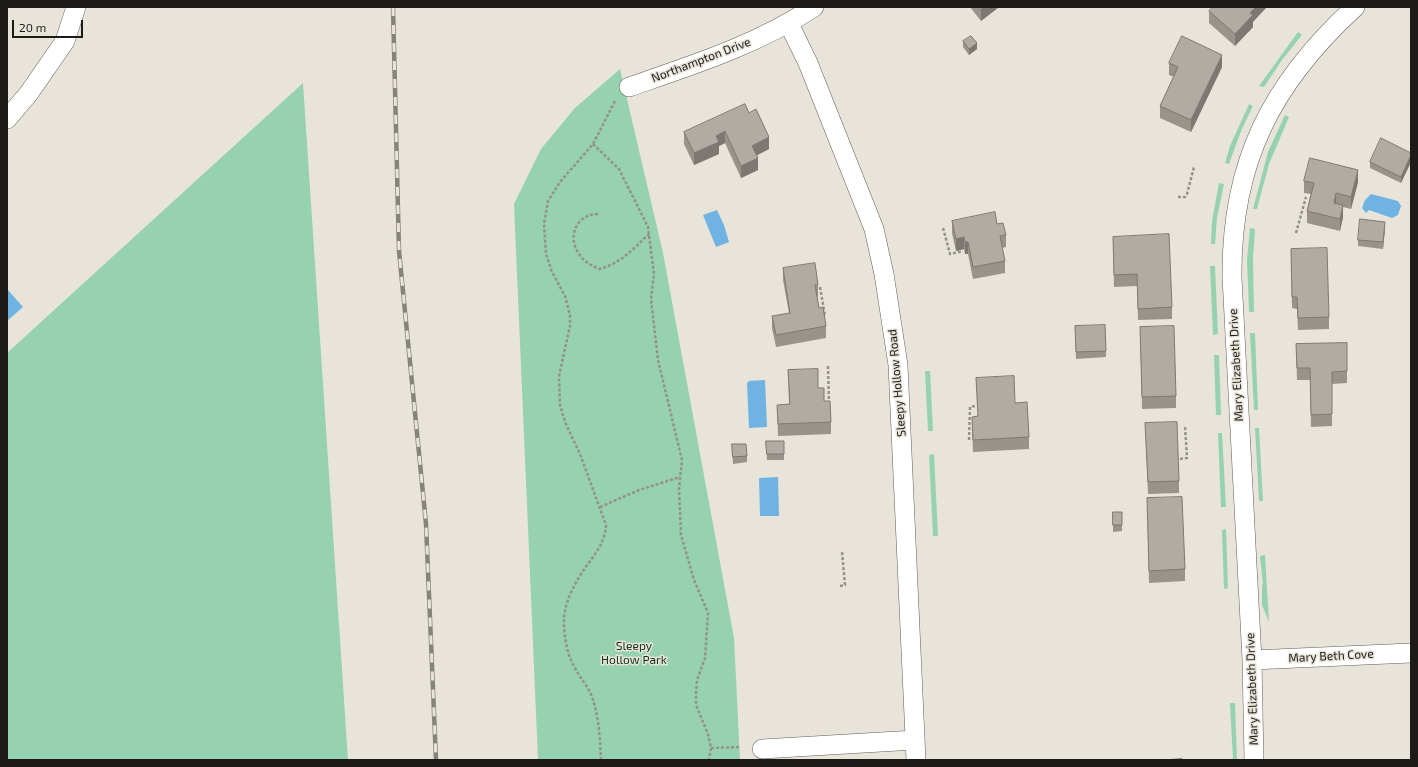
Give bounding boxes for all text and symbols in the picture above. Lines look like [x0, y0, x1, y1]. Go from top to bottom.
scale bar [14, 12, 85, 38]
text: 20 m [19, 20, 46, 34]
street label: Northampton Drive [649, 34, 753, 86]
street label: Mary Elizabeth Drive [1226, 308, 1246, 422]
street label: Sleepy Hollow Road [885, 329, 909, 437]
street label: Mary Elizabeth Drive [1243, 632, 1261, 746]
park label: Sleepy Hollow Park [601, 639, 667, 667]
street label: Mary Beth Cove [1288, 647, 1374, 665]

